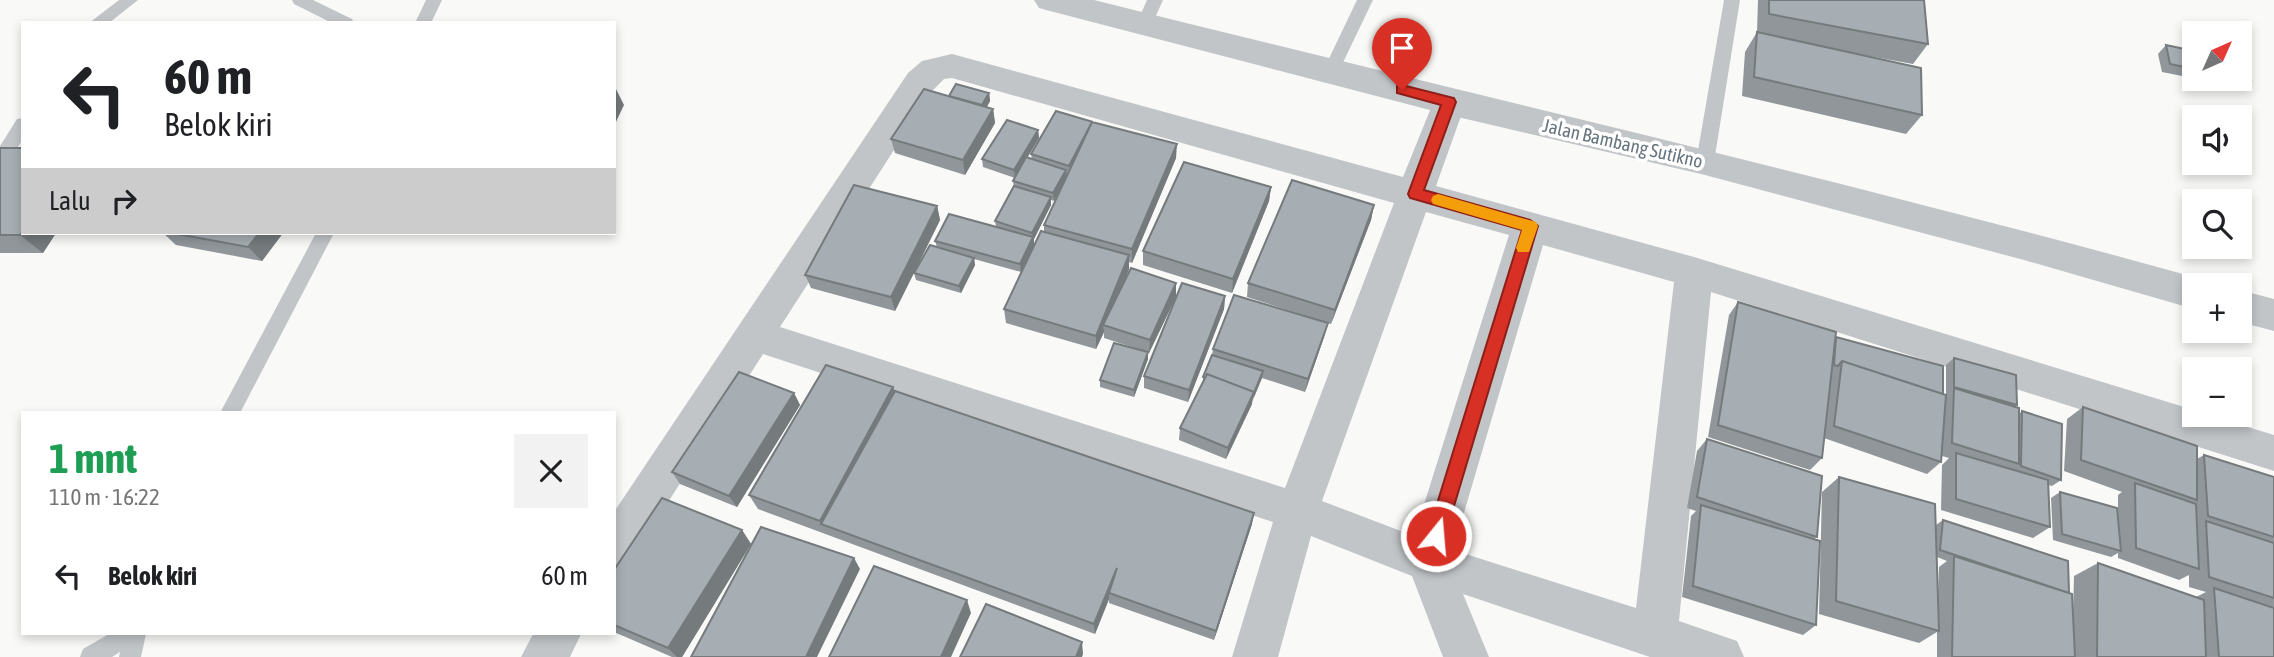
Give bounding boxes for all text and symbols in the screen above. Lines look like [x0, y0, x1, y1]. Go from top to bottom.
pin [1372, 18, 1432, 90]
north arrow [2182, 21, 2252, 91]
map controls [2182, 21, 2252, 427]
icon: arrive [1383, 29, 1421, 67]
text: 60 m [164, 48, 252, 104]
icon: left [49, 49, 140, 140]
button: sound [2182, 105, 2252, 175]
text: Belok kiri [164, 106, 273, 143]
street label: Jalan Bambang Sutikno [1541, 114, 1705, 172]
icon: right [105, 182, 143, 220]
text: Lalu [49, 186, 91, 216]
button: search [2182, 189, 2252, 259]
button: + [2182, 273, 2252, 343]
button: − [2182, 357, 2252, 427]
text: 1 mnt [49, 434, 137, 482]
button: close [514, 434, 588, 508]
text: 110 m · 16:22 [49, 484, 160, 510]
position arrow [1399, 499, 1473, 573]
icon: left [49, 557, 87, 595]
text: Belok kiri [108, 561, 197, 591]
text: 60 m [541, 561, 588, 591]

